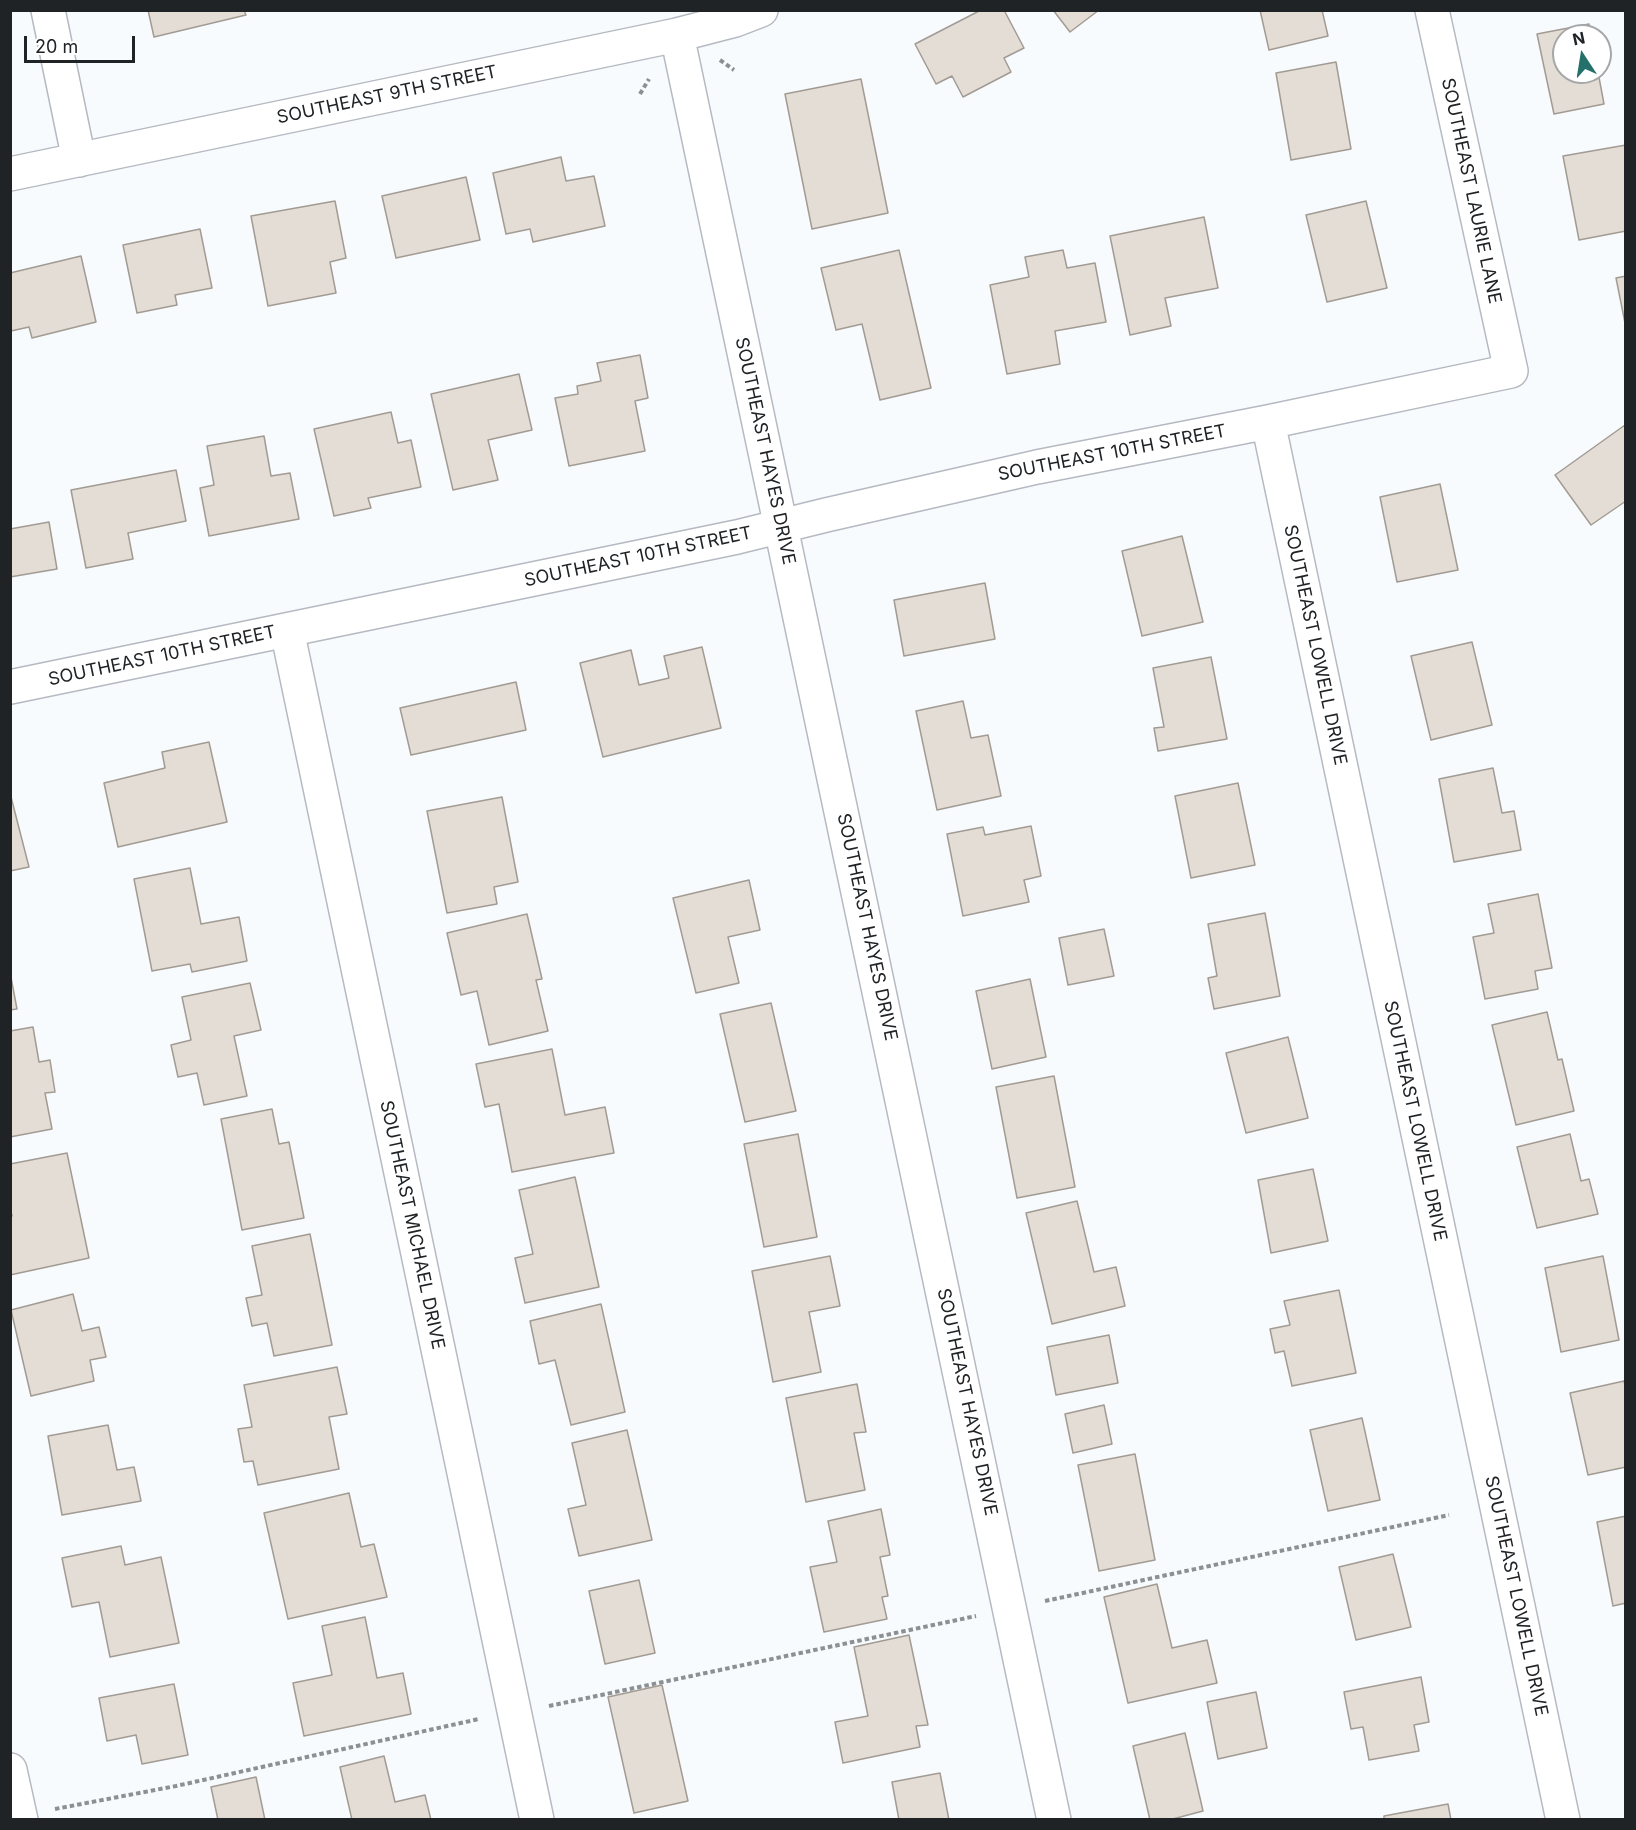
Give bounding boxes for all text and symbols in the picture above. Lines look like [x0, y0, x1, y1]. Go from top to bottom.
scale bar [27, 24, 138, 62]
north arrow [1552, 24, 1612, 84]
text: N [1571, 27, 1587, 49]
text: 20 m [35, 36, 78, 57]
street label: SOUTHEAST 9TH STREET [275, 61, 499, 129]
street label: SOUTHEAST LAURIE LANE [1437, 76, 1505, 306]
street label: SOUTHEAST HAYES DRIVE [730, 335, 800, 567]
street label: SOUTHEAST 10TH STREET [996, 420, 1228, 486]
street label: SOUTHEAST 10TH STREET [522, 522, 754, 592]
street label: SOUTHEAST LOWELL DRIVE [1279, 523, 1351, 767]
street label: SOUTHEAST 10TH STREET [46, 621, 278, 691]
street label: SOUTHEAST HAYES DRIVE [832, 811, 902, 1043]
street label: SOUTHEAST LOWELL DRIVE [1379, 999, 1451, 1243]
street label: SOUTHEAST MICHAEL DRIVE [375, 1099, 449, 1351]
street label: SOUTHEAST HAYES DRIVE [932, 1286, 1002, 1518]
street label: SOUTHEAST LOWELL DRIVE [1480, 1474, 1552, 1718]

